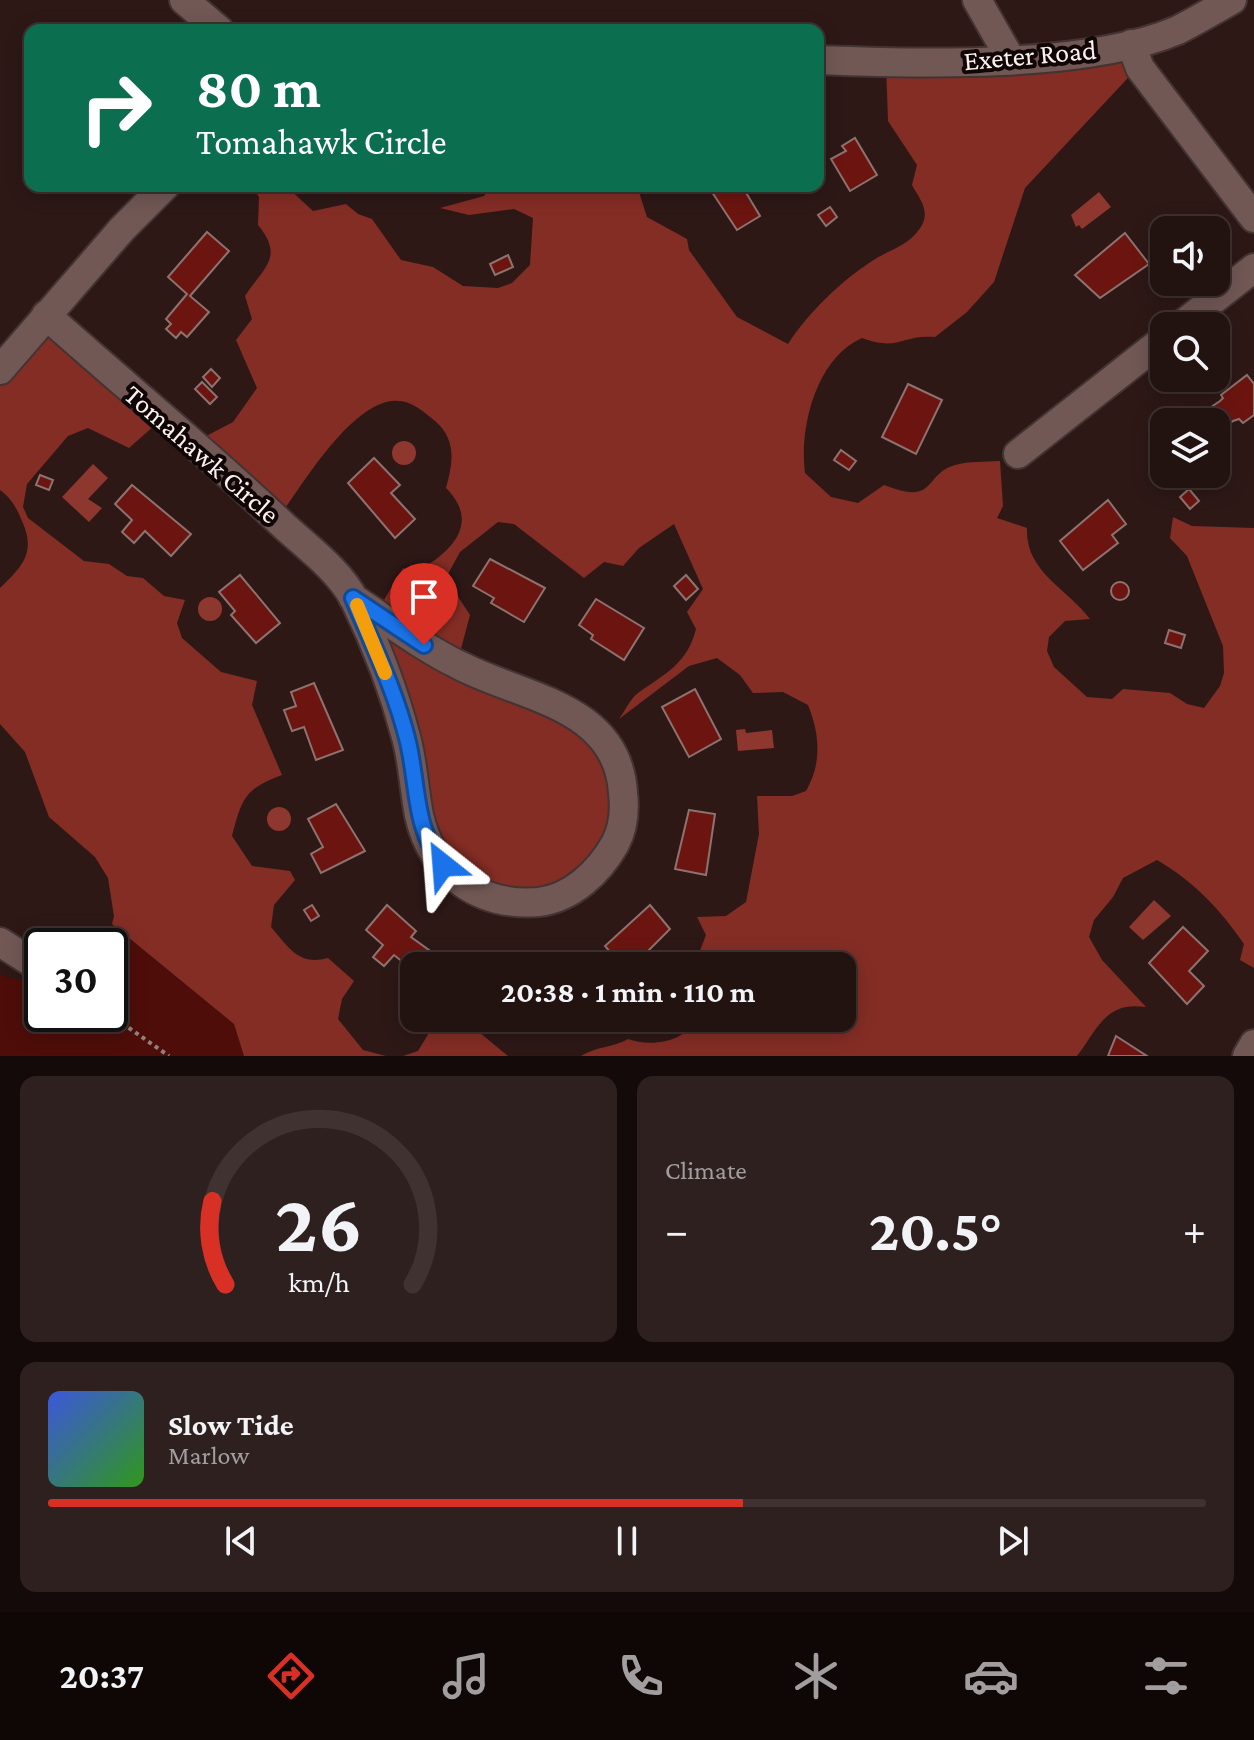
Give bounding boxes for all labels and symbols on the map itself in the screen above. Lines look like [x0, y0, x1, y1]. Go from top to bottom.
street label: Exeter Road [962, 34, 1098, 76]
street label: Tomahawk Circle [118, 378, 286, 530]
pin [390, 563, 458, 645]
position arrow [401, 823, 485, 907]
speed limit sign: 30 [24, 928, 128, 1032]

